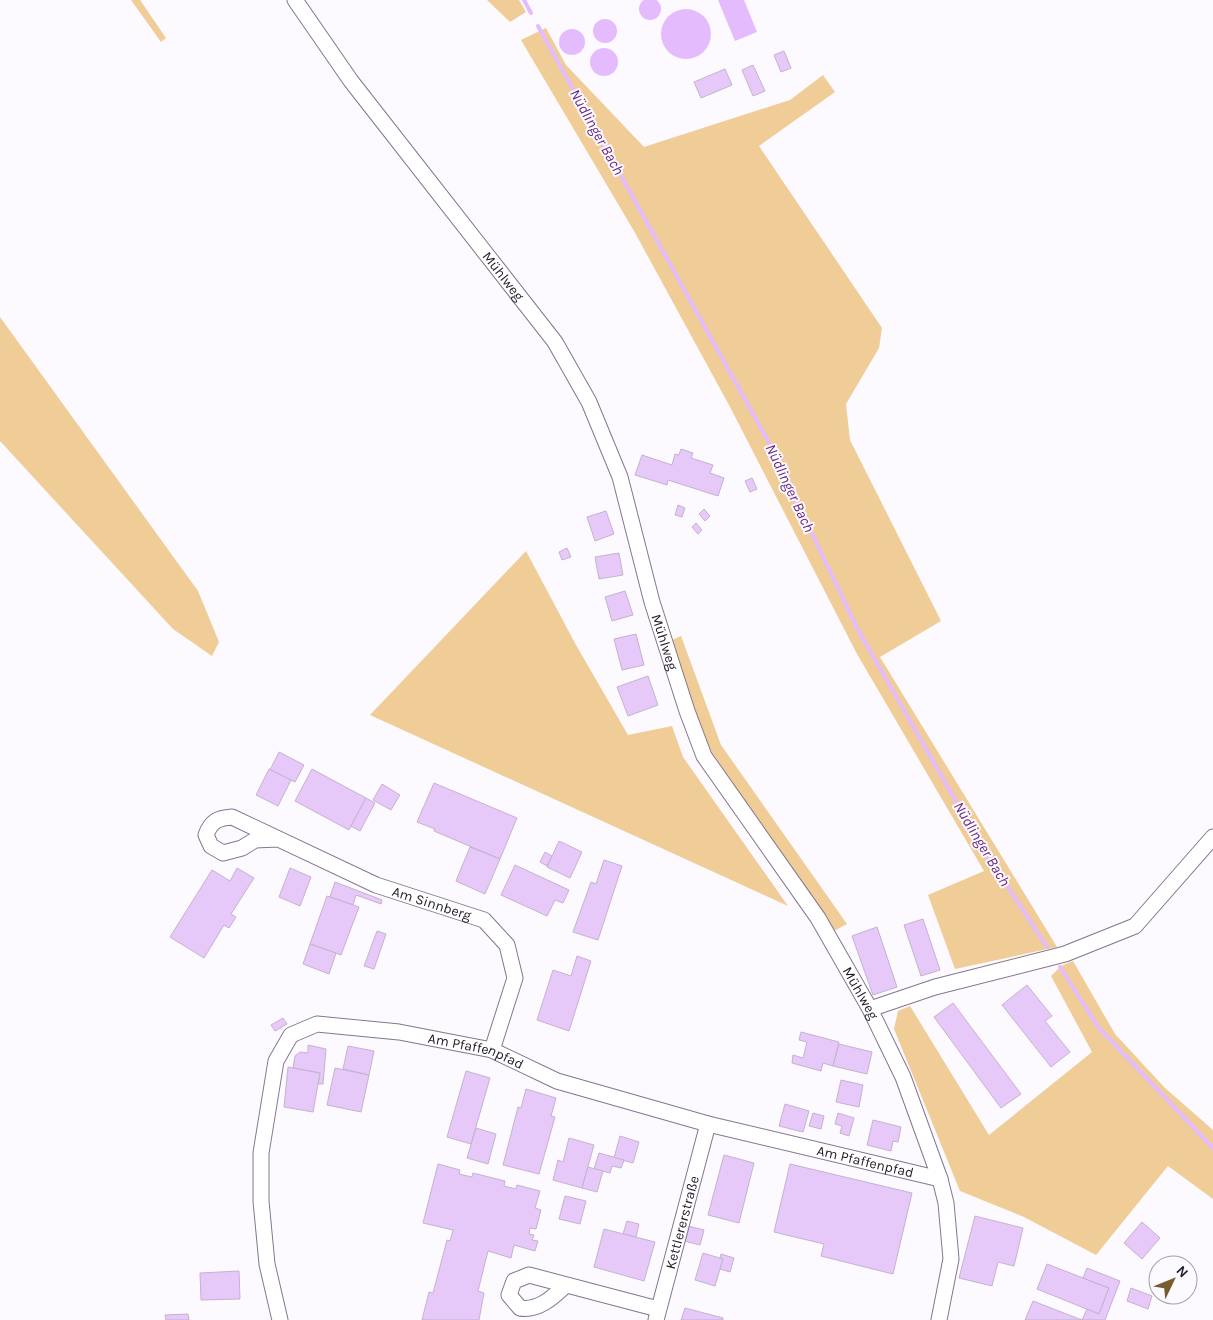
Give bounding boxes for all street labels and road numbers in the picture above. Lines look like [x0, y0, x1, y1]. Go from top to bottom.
street label: Mühlweg [478, 248, 528, 304]
street label: Mühlweg [647, 612, 681, 673]
street label: Am Sinnberg [390, 883, 474, 924]
street label: Mühlweg [839, 964, 882, 1023]
street label: Am Pfaffenpfad [427, 1030, 526, 1073]
street label: Am Pfaffenpfad [815, 1142, 915, 1181]
street label: Kettlererstraße [662, 1174, 703, 1271]

